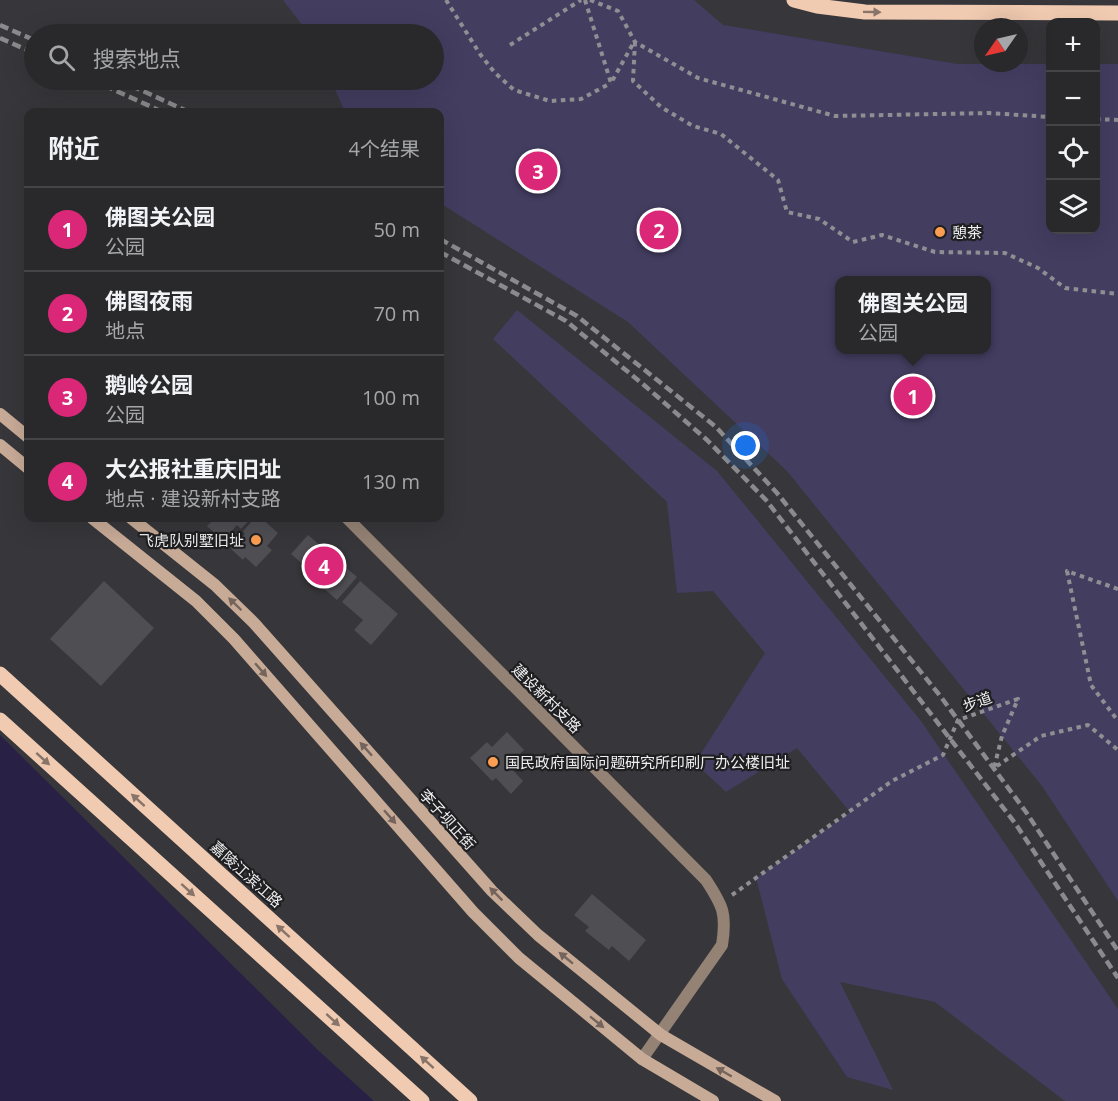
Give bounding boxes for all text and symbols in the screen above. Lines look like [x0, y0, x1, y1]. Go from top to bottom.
one-way arrow [863, 7, 882, 17]
north arrow [974, 18, 1028, 72]
map controls [1046, 18, 1100, 234]
button: + [1046, 18, 1100, 72]
search box [24, 24, 444, 90]
icon: search [45, 41, 78, 74]
text: 搜索地点 [93, 43, 181, 73]
button: − [1046, 72, 1100, 126]
button: locate [1046, 126, 1100, 180]
text: 附近 [48, 130, 100, 166]
text: 4个结果 [349, 135, 420, 162]
pin: 3 [518, 148, 558, 194]
button: layers [1046, 180, 1100, 234]
text: 佛图关公园 [105, 201, 215, 231]
pin: 2 [640, 208, 678, 252]
text: 1 [62, 216, 73, 243]
text: 50 m [373, 216, 420, 243]
place label: 憩茶 [952, 222, 982, 242]
marker: 憩茶 [933, 225, 947, 239]
text: 公园 [105, 233, 145, 260]
popup [835, 276, 991, 354]
text: 佛图夜雨 [105, 285, 193, 315]
text: 佛图关公园 [858, 287, 968, 317]
text: 2 [62, 300, 73, 327]
text: 70 m [373, 300, 420, 327]
text: 地点 [105, 317, 145, 344]
text: 公园 [858, 319, 898, 346]
text: 鹅岭公园 [105, 369, 193, 399]
pin: 1 [894, 374, 932, 418]
text: 3 [62, 384, 73, 411]
text: 100 m [362, 384, 420, 411]
text: 公园 [105, 401, 145, 428]
your location [731, 431, 760, 460]
text: 大公报社重庆旧址 [105, 453, 281, 483]
text: 4 [62, 468, 73, 495]
text: 130 m [362, 468, 420, 495]
text: 地点 · 建设新村支路 [105, 485, 281, 512]
place label: 飞虎队别墅旧址 [139, 530, 244, 550]
marker: 飞虎队别墅旧址 [249, 533, 263, 547]
pin: 4 [304, 544, 344, 588]
one-way arrow [228, 598, 242, 612]
street label: 建设新村支路 [508, 659, 586, 737]
one-way arrow [254, 662, 267, 677]
street label: 步道 [959, 686, 995, 716]
one-way arrow [360, 742, 373, 757]
one-way arrow [36, 752, 51, 766]
place label: 国民政府国际问题研究所印刷厂办公楼旧址 [505, 752, 790, 772]
marker: 国民政府国际问题研究所印刷厂办公楼旧址 [486, 755, 500, 769]
street label: 李子坝正街 [415, 784, 481, 854]
one-way arrow [131, 794, 146, 807]
one-way arrow [383, 809, 396, 824]
street label: 嘉陵江滨江路 [207, 836, 287, 912]
one-way arrow [180, 883, 195, 896]
one-way arrow [489, 888, 503, 902]
one-way arrow [275, 924, 290, 938]
one-way arrow [558, 952, 574, 965]
one-way arrow [325, 1013, 340, 1026]
one-way arrow [589, 1015, 604, 1028]
one-way arrow [420, 1056, 435, 1069]
one-way arrow [716, 1066, 732, 1077]

